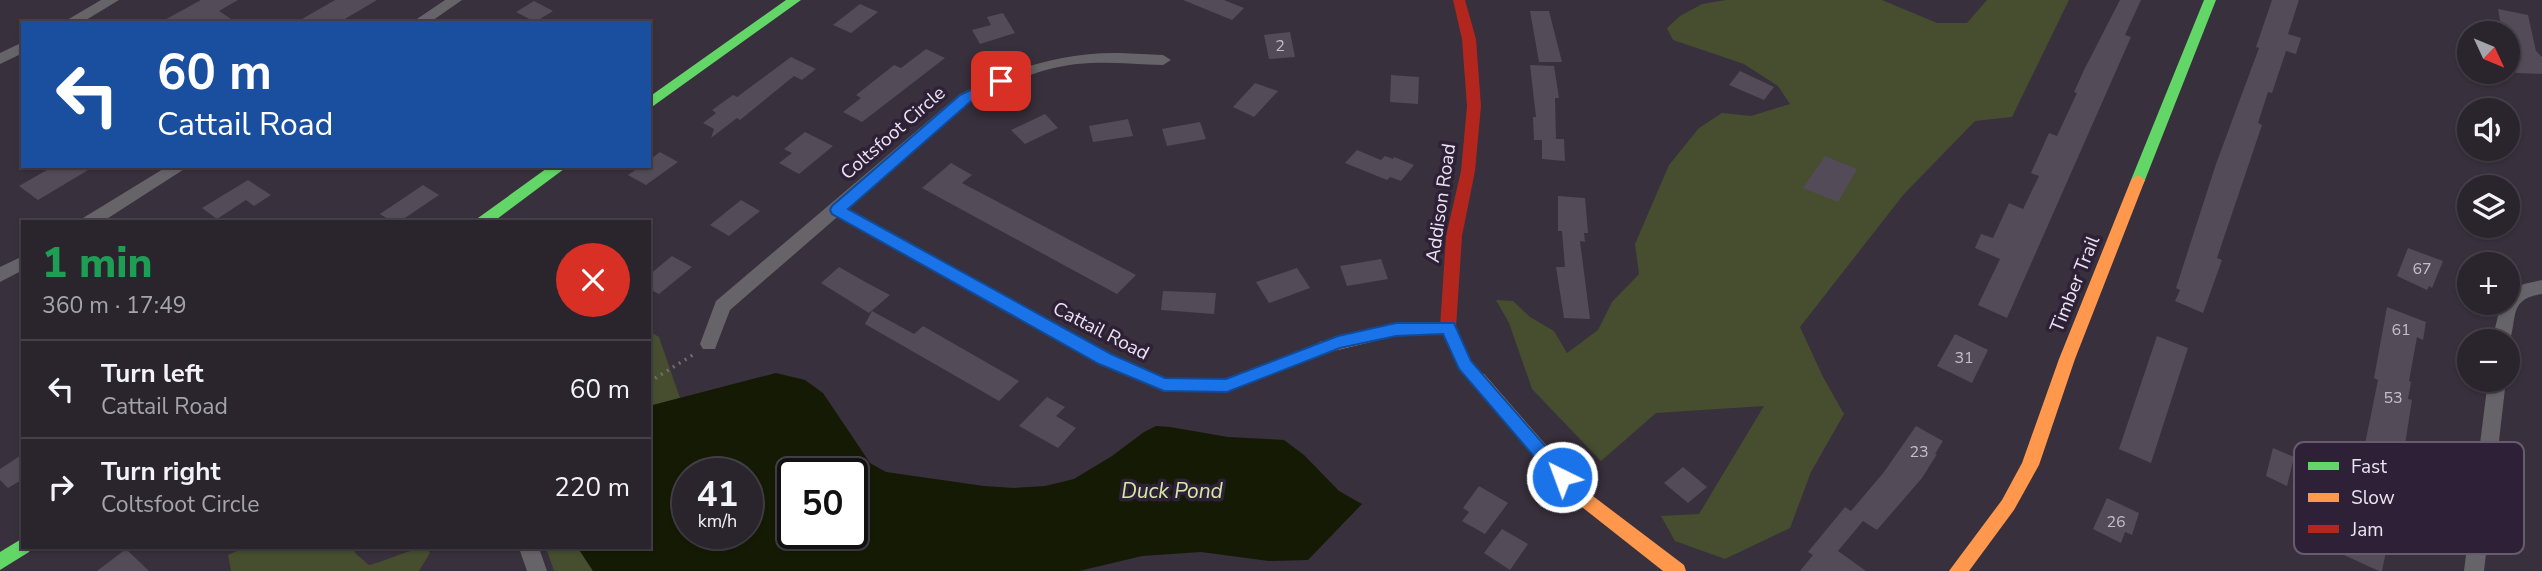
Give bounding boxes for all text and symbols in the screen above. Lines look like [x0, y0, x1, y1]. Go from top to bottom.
north arrow [2457, 21, 2520, 84]
map controls [2457, 21, 2520, 392]
house number: 2 [1275, 35, 1285, 57]
text: 60 m [157, 39, 272, 106]
icon: left [42, 49, 133, 140]
pin [971, 51, 1031, 111]
icon: arrive [982, 62, 1020, 100]
street label: Coltsfoot Circle [835, 80, 951, 186]
button: sound [2457, 98, 2520, 161]
text: Cattail Road [157, 103, 333, 146]
street label: Addison Road [1420, 142, 1462, 264]
button: layers [2457, 175, 2520, 238]
street label: Timber Trail [2044, 232, 2106, 336]
text: 1 min [42, 235, 152, 292]
button: close [556, 243, 630, 317]
button: + [2457, 252, 2520, 315]
house number: 67 [2412, 258, 2432, 280]
text: 360 m · 17:49 [42, 290, 187, 321]
street label: Cattail Road [1048, 296, 1154, 366]
house number: 61 [2391, 319, 2411, 341]
button: − [2457, 329, 2520, 392]
house number: 31 [1954, 347, 1974, 369]
text: Turn left [101, 356, 204, 391]
icon: left [42, 370, 80, 408]
text: 60 m [570, 372, 630, 407]
house number: 53 [2383, 387, 2403, 409]
text: Cattail Road [101, 391, 228, 422]
position arrow [1525, 440, 1599, 514]
house number: 23 [1909, 441, 1929, 463]
legend [2294, 442, 2524, 554]
text: Turn right [101, 454, 220, 489]
text: Fast [2351, 454, 2387, 480]
speed limit sign: 50 [777, 458, 868, 549]
icon: right [42, 468, 80, 506]
text: 220 m [554, 470, 630, 505]
text: 41 [696, 471, 739, 518]
water label: Duck Pond [1121, 477, 1224, 505]
text: Slow [2351, 485, 2395, 511]
text: Coltsfoot Circle [101, 489, 259, 520]
text: km/h [698, 509, 737, 533]
house number: 26 [2106, 511, 2126, 533]
text: Jam [2350, 517, 2384, 543]

